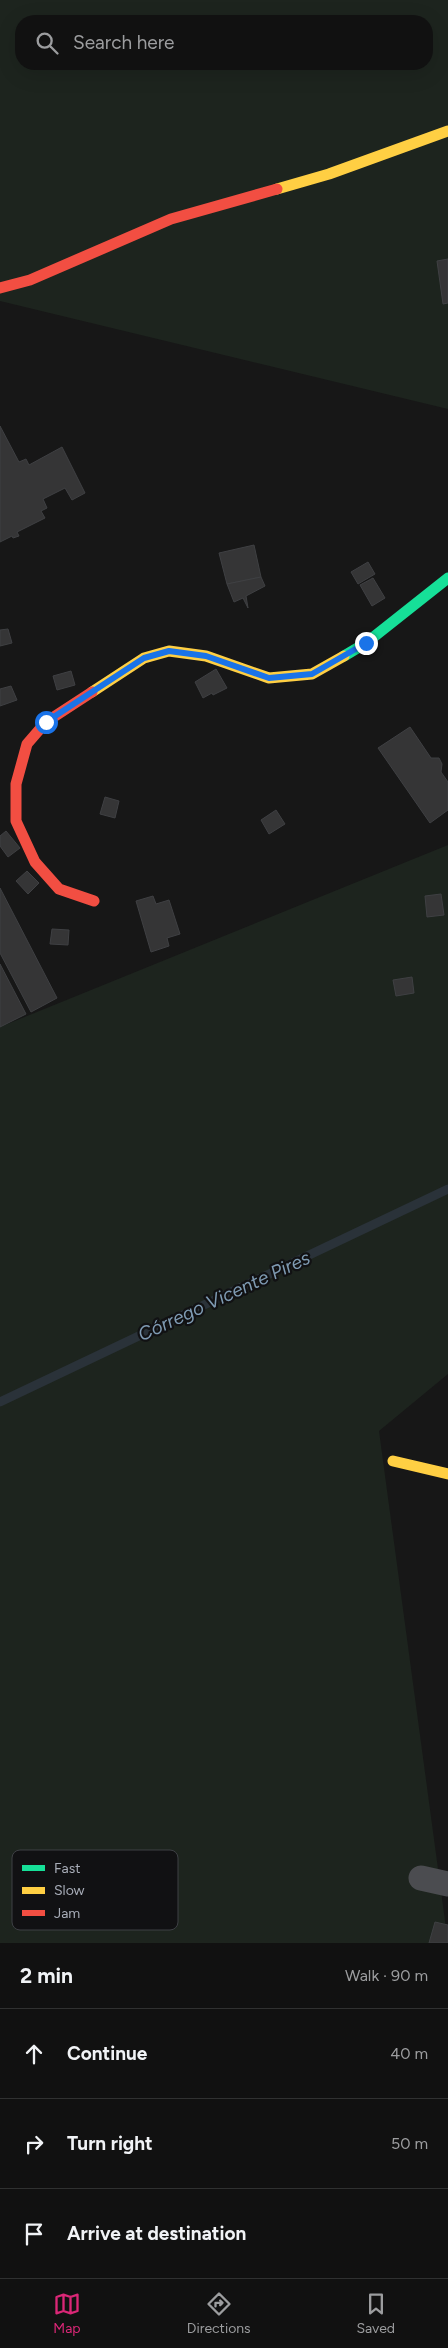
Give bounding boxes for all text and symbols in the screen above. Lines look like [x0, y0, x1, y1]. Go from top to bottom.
search box [15, 15, 433, 70]
icon: search [33, 29, 61, 57]
text: Search here [73, 31, 175, 54]
route end [355, 632, 378, 655]
route start [35, 711, 58, 734]
water label: Córrego Vicente Pires [134, 1246, 314, 1346]
legend [12, 1850, 178, 1930]
text: Fast [54, 1860, 80, 1877]
text: Slow [54, 1882, 85, 1899]
text: Jam [54, 1905, 80, 1922]
text: 2 min [20, 1963, 73, 1988]
text: Walk · 90 m [345, 1966, 428, 1985]
icon: ahead [20, 2040, 48, 2068]
text: Continue [67, 2042, 147, 2065]
text: 40 m [390, 2044, 428, 2063]
icon: right [20, 2130, 48, 2158]
text: Turn right [67, 2132, 153, 2155]
text: 50 m [391, 2134, 428, 2153]
icon: arrive [20, 2220, 48, 2248]
text: Arrive at destination [67, 2222, 246, 2245]
tab: Map [53, 2290, 81, 2337]
tab: Directions [187, 2290, 251, 2337]
tab: Saved [356, 2290, 395, 2337]

